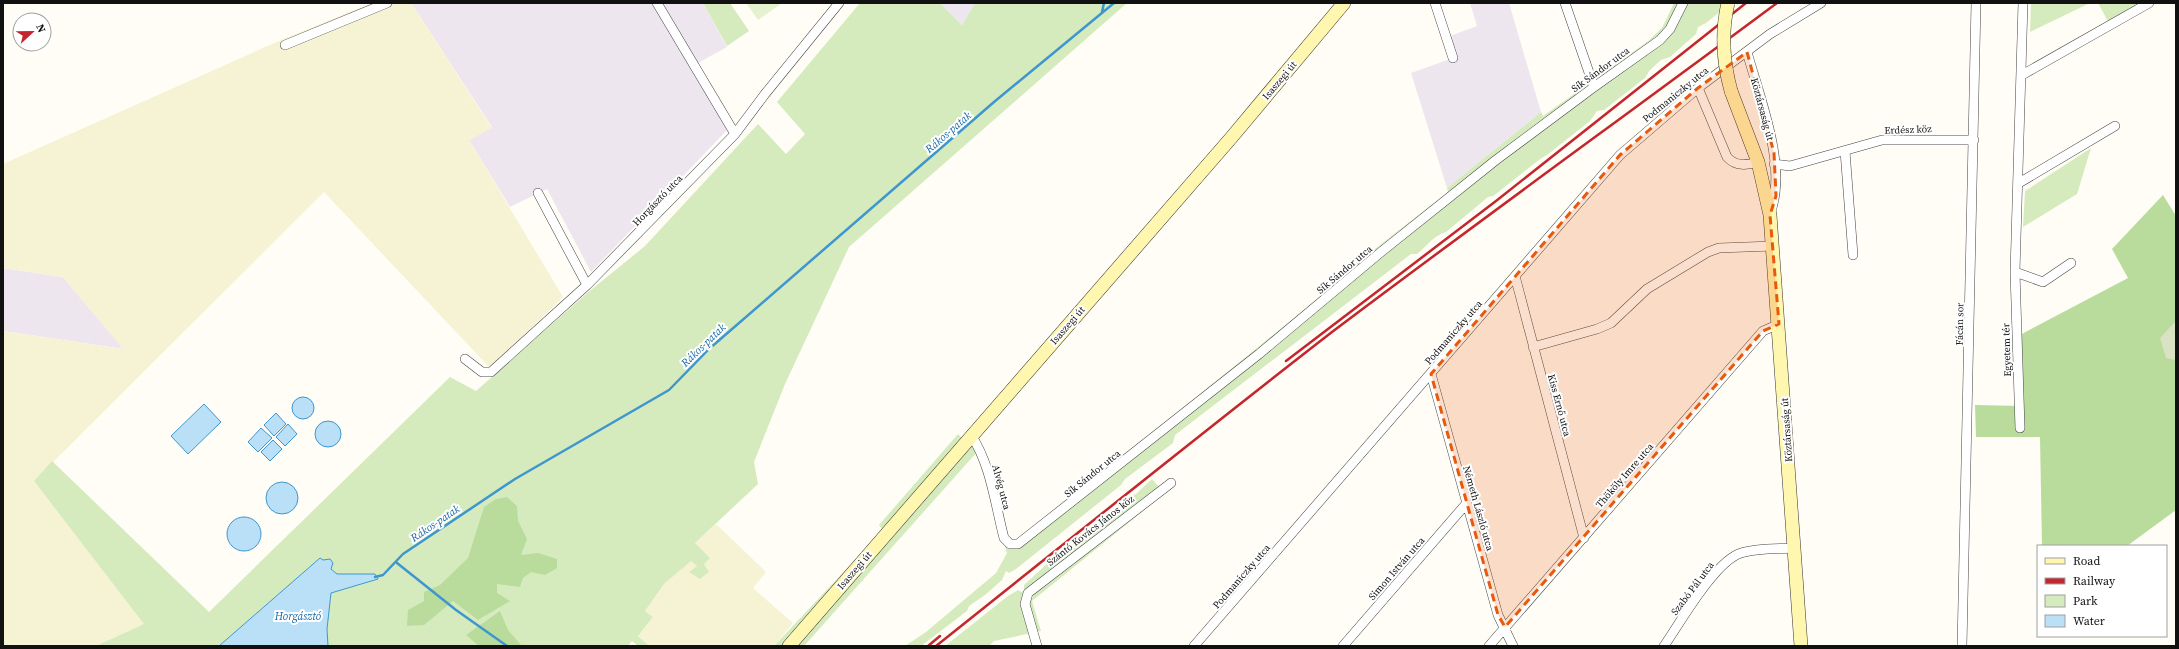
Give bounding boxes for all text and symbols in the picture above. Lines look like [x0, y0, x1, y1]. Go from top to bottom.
north arrow [12, 12, 52, 52]
text: N [32, 22, 49, 35]
street label: Sík Sándor utca [1569, 43, 1633, 95]
street label: Isaszegi út [1259, 58, 1300, 102]
street label: Podmaniczky utca [1640, 63, 1712, 125]
street label: Köztársaság út [1748, 76, 1777, 143]
water label: Rákos-patak [921, 108, 975, 157]
street label: Erdész köz [1884, 122, 1932, 137]
street label: Horgásztó utca [630, 171, 686, 229]
street label: Sík Sándor utca [1314, 242, 1376, 297]
street label: Podmaniczky utca [1422, 297, 1486, 367]
street label: Fácán sor [1953, 302, 1966, 346]
street label: Isaszegi út [1047, 303, 1088, 347]
water label: Rákos-patak [677, 320, 729, 371]
street label: Egyetem tér [1999, 322, 2014, 377]
street label: Kiss Ernő utca [1545, 373, 1574, 439]
street label: Köztársaság út [1778, 397, 1795, 462]
street label: Thököly Imre utca [1593, 440, 1657, 510]
street label: Sík Sándor utca [1061, 446, 1124, 500]
street label: Alvég utca [989, 463, 1014, 512]
street label: Németh László utca [1460, 464, 1497, 553]
street label: Szántó Kovács János köz [1044, 492, 1137, 569]
water label: Rákos-patak [407, 501, 464, 546]
street label: Simon István utca [1365, 533, 1428, 603]
street label: Podmaniczky utca [1210, 541, 1274, 611]
legend [2037, 545, 2167, 637]
street label: Isaszegi út [834, 548, 875, 592]
text: Road [2073, 553, 2100, 569]
street label: Szabó Pál utca [1668, 558, 1717, 618]
text: Railway [2073, 573, 2116, 589]
text: Park [2073, 593, 2098, 609]
water label: Horgásztó [274, 609, 322, 624]
text: Water [2073, 613, 2105, 629]

